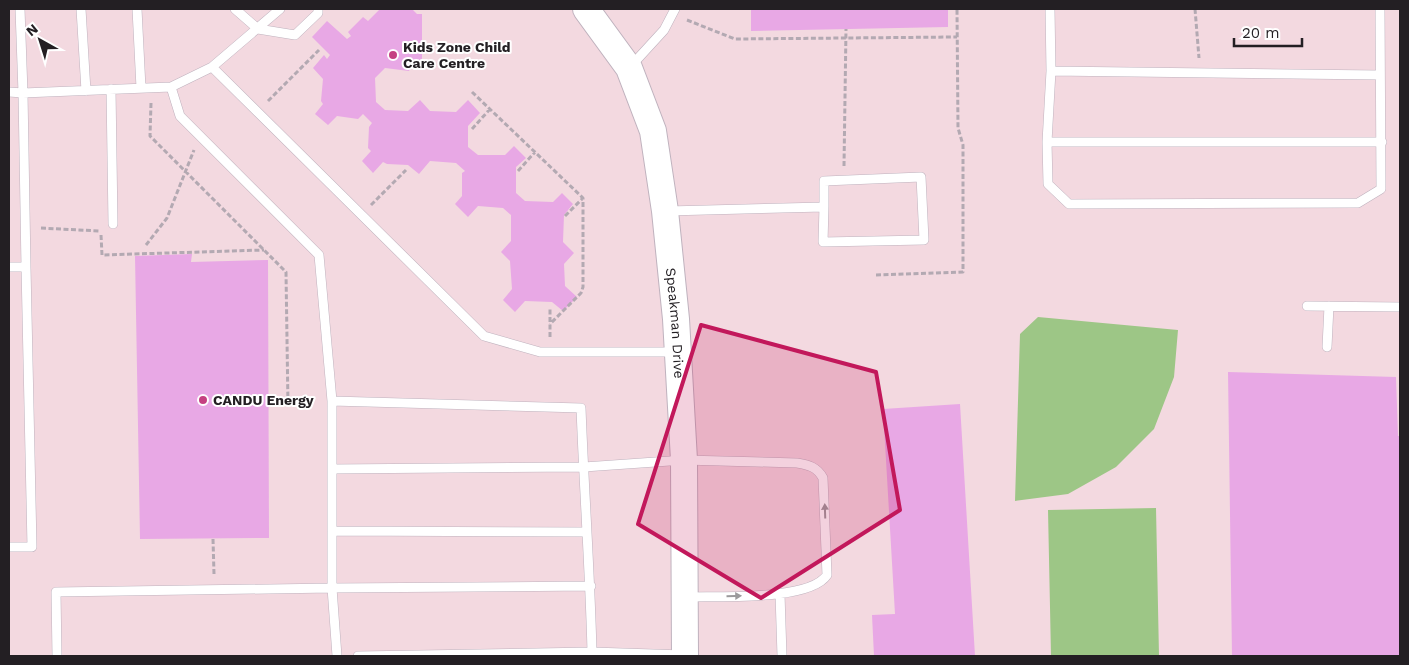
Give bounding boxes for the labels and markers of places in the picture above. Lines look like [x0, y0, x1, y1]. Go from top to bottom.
place label: Kids Zone Child Care Centre [403, 39, 511, 71]
marker: Kids Zone Child Care Centre [387, 49, 399, 61]
place label: CANDU Energy [213, 392, 314, 408]
marker: CANDU Energy [197, 394, 209, 406]

